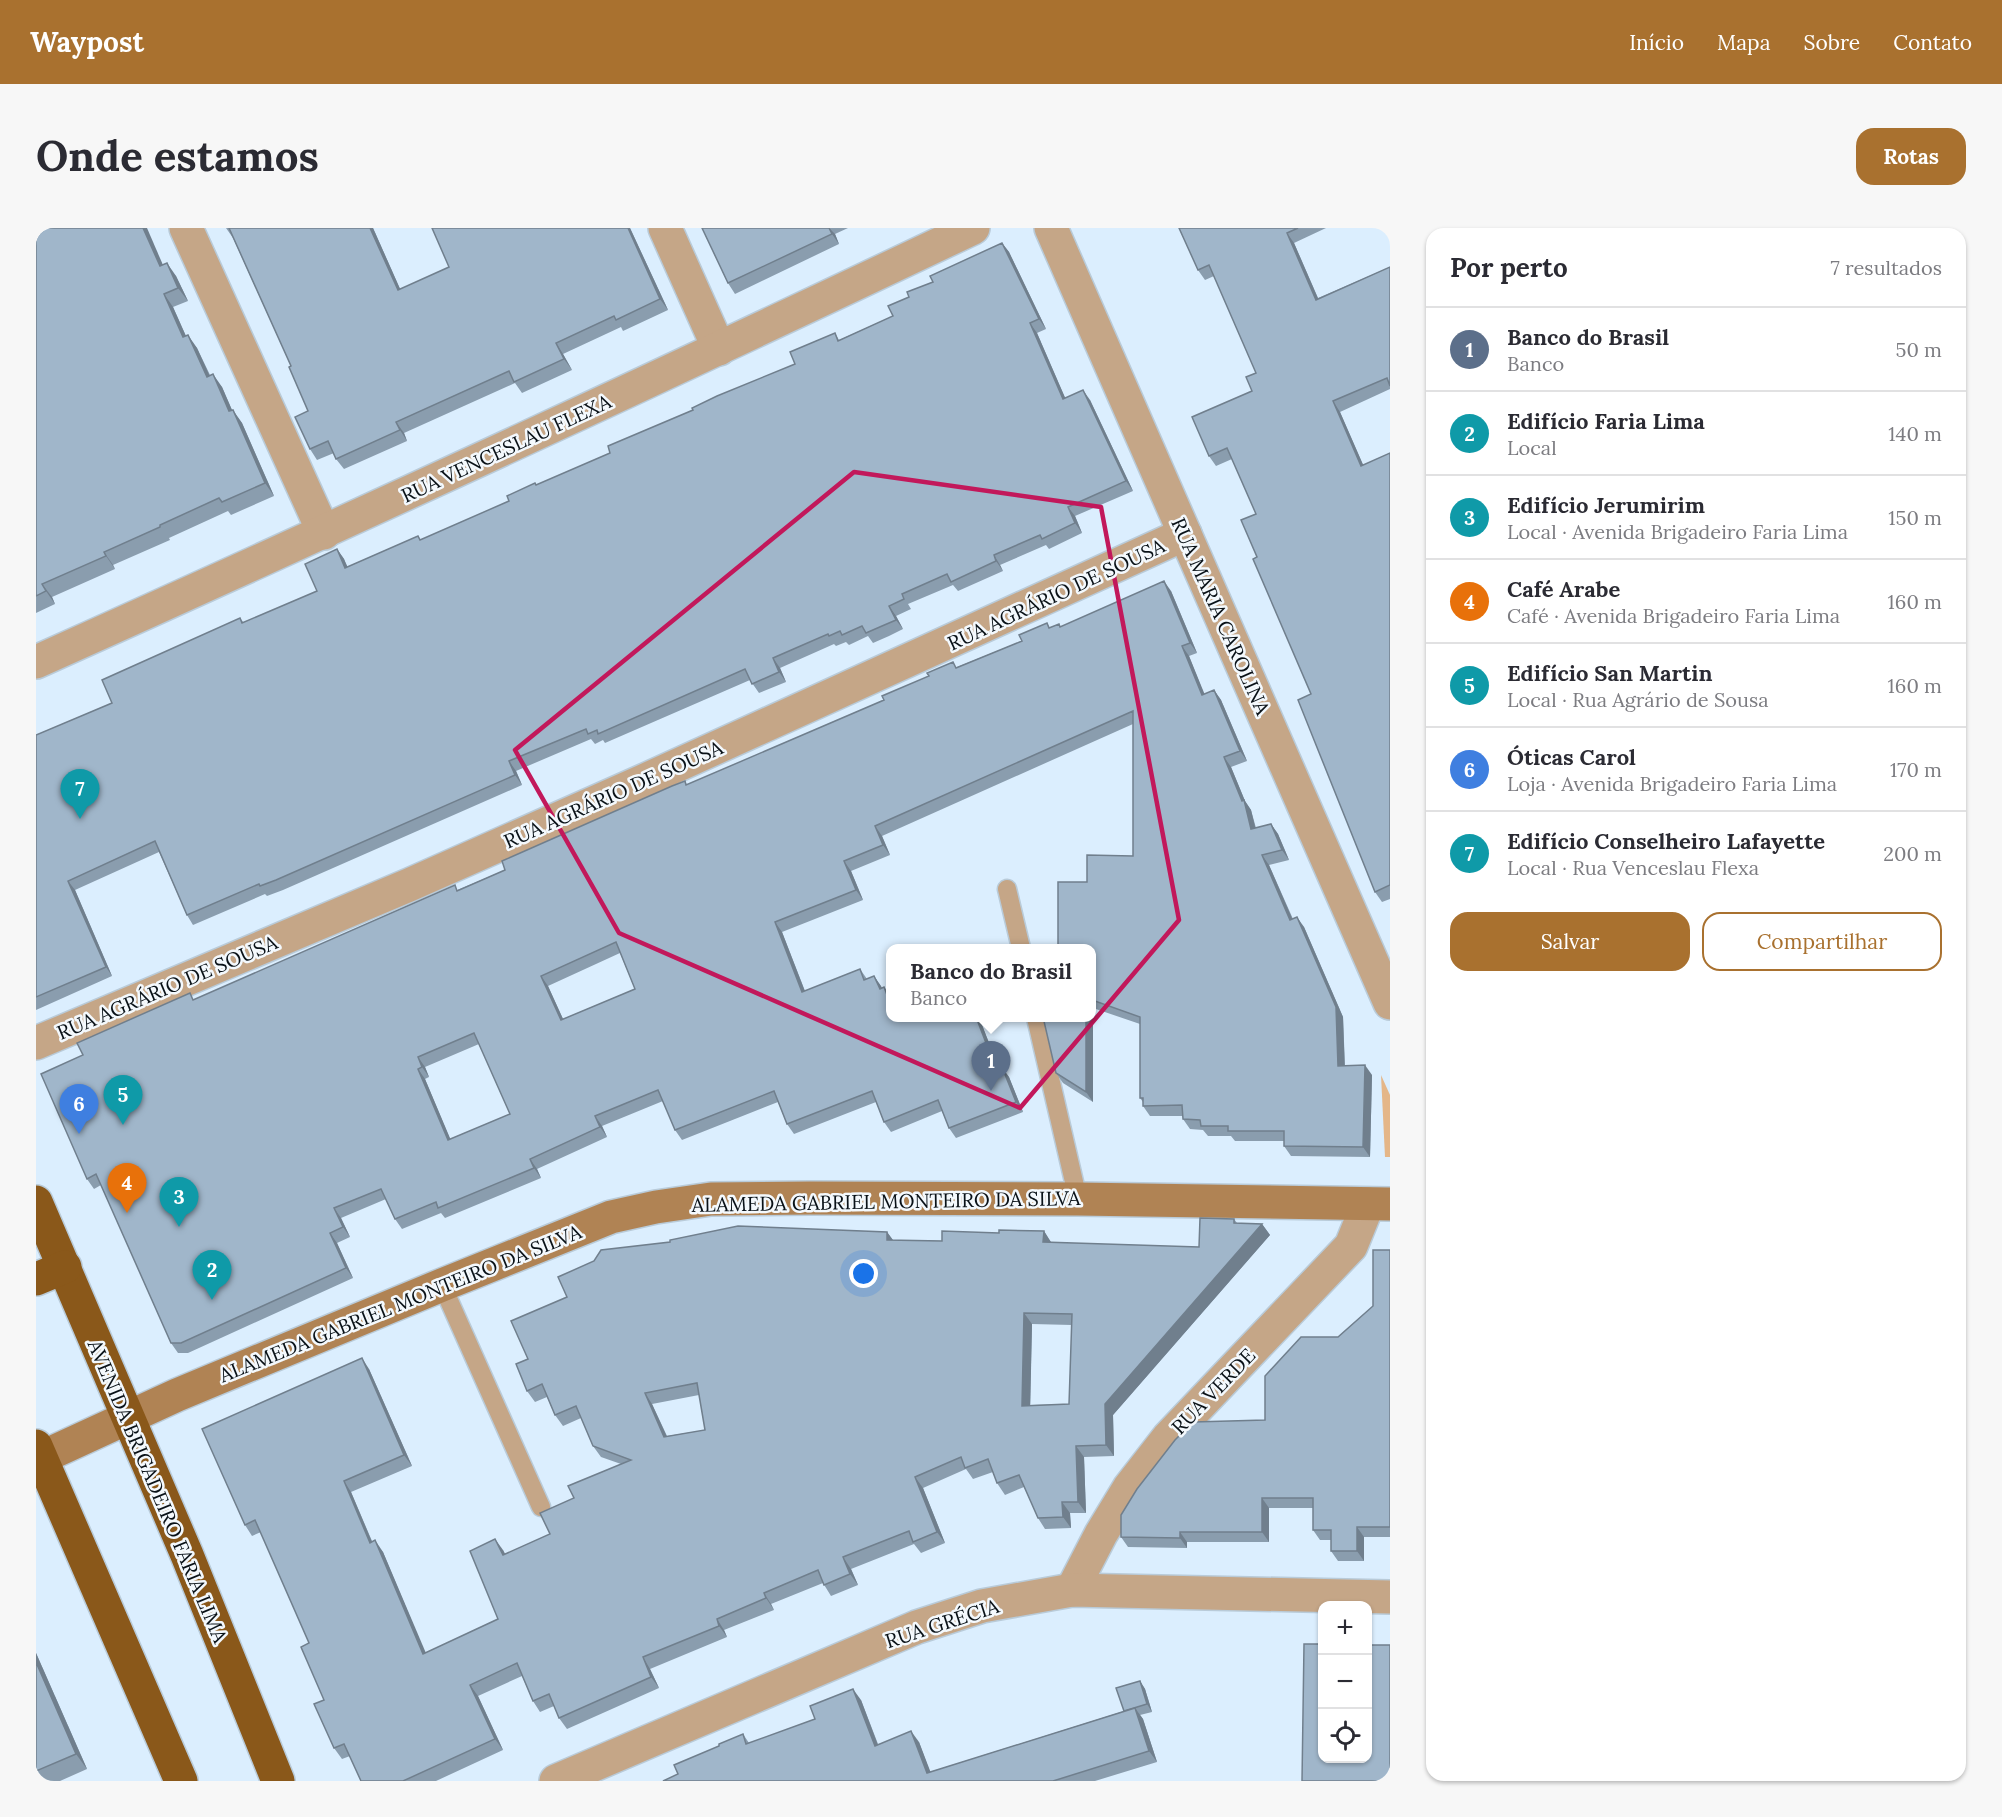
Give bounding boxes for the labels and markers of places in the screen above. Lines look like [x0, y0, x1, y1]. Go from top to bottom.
pin: 7 [60, 770, 99, 819]
pin: 1 [972, 1042, 1010, 1091]
pin: 5 [104, 1076, 142, 1125]
pin: 6 [60, 1084, 99, 1134]
pin: 4 [108, 1164, 146, 1213]
pin: 3 [160, 1178, 198, 1227]
pin: 2 [192, 1250, 231, 1300]

